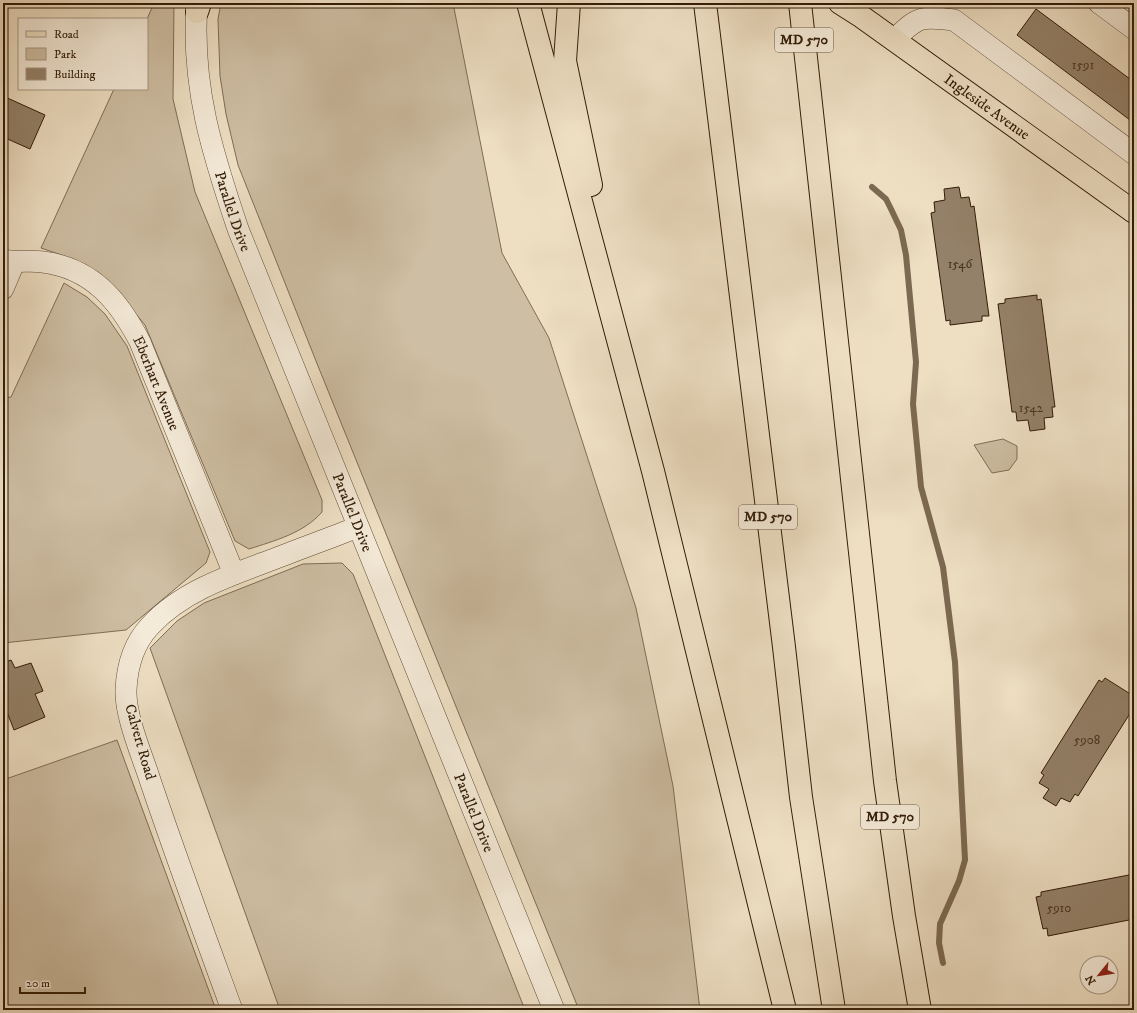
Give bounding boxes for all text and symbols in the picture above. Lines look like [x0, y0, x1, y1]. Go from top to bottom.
legend [18, 18, 148, 90]
text: Road [54, 27, 79, 42]
road number: MD 570 [775, 28, 833, 52]
text: Park [54, 47, 76, 62]
house number: 1591 [1072, 57, 1094, 73]
text: Building [54, 67, 95, 82]
street label: Ingleside Avenue [940, 69, 1034, 144]
street label: Parallel Drive [210, 169, 256, 254]
house number: 1546 [948, 256, 974, 272]
street label: Eberhart Avenue [129, 332, 184, 433]
house number: 1542 [1019, 400, 1044, 416]
street label: Parallel Drive [328, 470, 377, 555]
road number: MD 570 [739, 505, 797, 529]
street label: Calvert Road [120, 702, 160, 783]
house number: 5908 [1074, 732, 1100, 748]
street label: Parallel Drive [450, 770, 499, 855]
road number: MD 570 [861, 805, 919, 829]
house number: 5910 [1047, 900, 1071, 916]
north arrow [1079, 955, 1119, 995]
scale bar [20, 969, 85, 995]
text: N [1083, 972, 1100, 987]
text: 20 m [26, 976, 50, 991]

